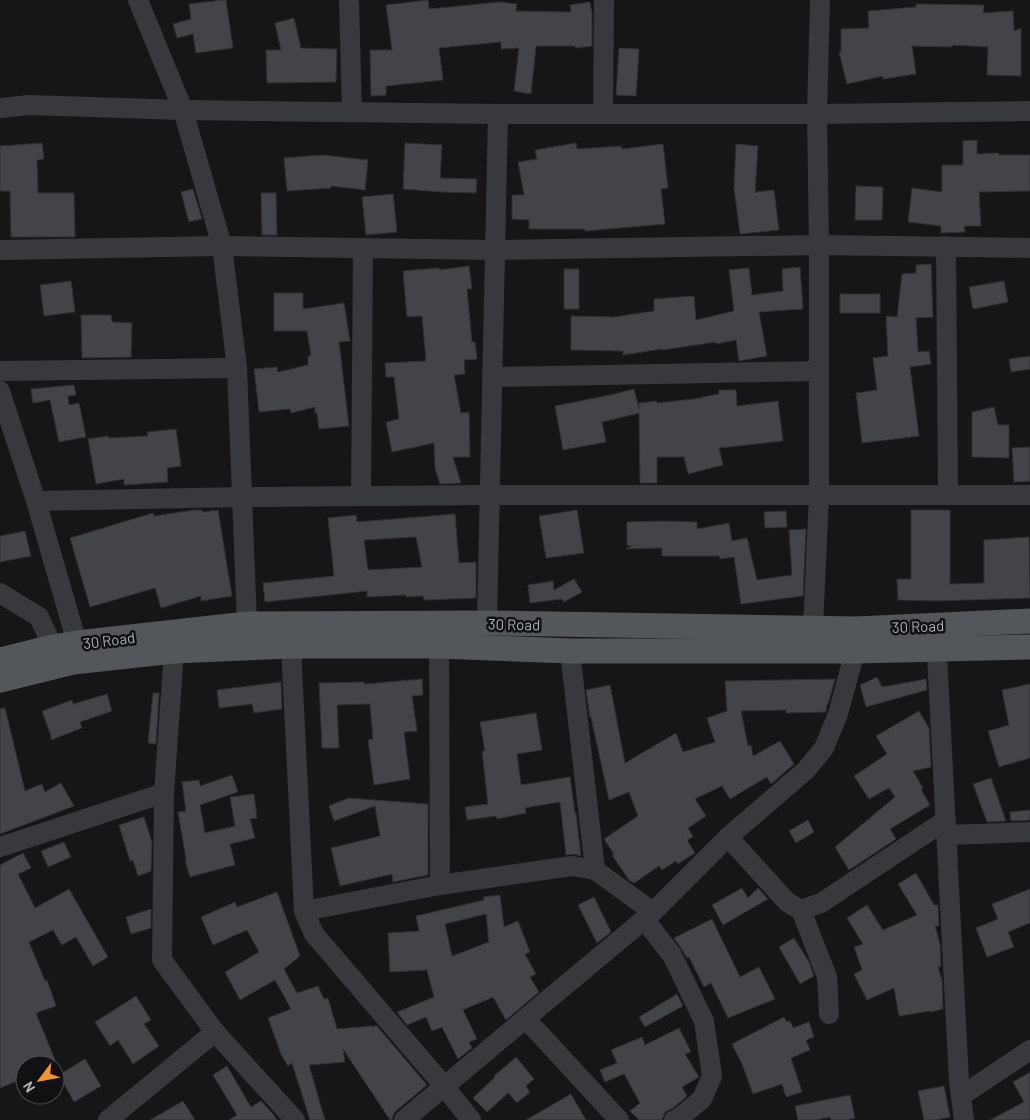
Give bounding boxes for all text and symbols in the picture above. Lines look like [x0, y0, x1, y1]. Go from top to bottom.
street label: 30 Road [488, 615, 540, 633]
street label: 30 Road [892, 616, 944, 636]
street label: 30 Road [82, 628, 136, 652]
north arrow [15, 1055, 65, 1105]
text: N [19, 1079, 38, 1096]

